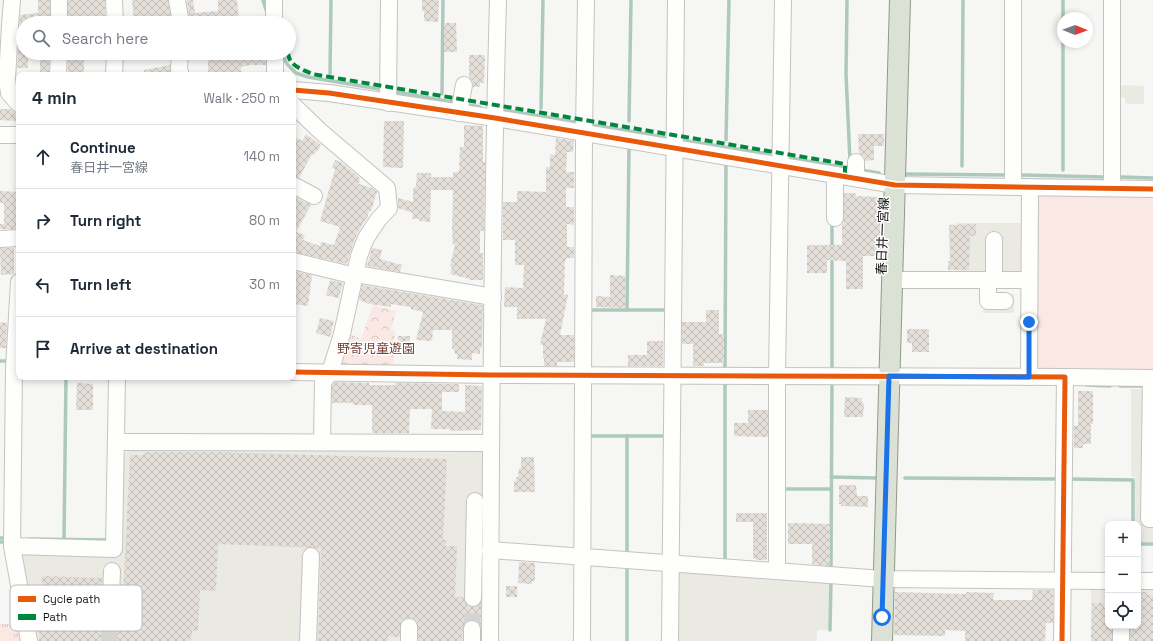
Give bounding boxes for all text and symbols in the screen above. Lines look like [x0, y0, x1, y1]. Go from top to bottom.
north arrow [1057, 12, 1093, 48]
search box [16, 16, 296, 60]
icon: search [30, 27, 52, 49]
text: Search here [62, 29, 148, 48]
text: 4 min [32, 87, 77, 109]
text: Walk · 250 m [204, 90, 280, 107]
text: Continue [70, 138, 136, 157]
icon: ahead [32, 146, 54, 168]
text: 140 m [244, 148, 280, 165]
text: 春日井一宮線 [70, 159, 148, 176]
street label: 春日井一宮線 [873, 197, 892, 275]
icon: right [32, 210, 54, 232]
text: Turn right [70, 211, 141, 230]
text: 80 m [249, 212, 280, 229]
icon: left [32, 274, 54, 296]
text: Turn left [70, 275, 132, 294]
text: 30 m [249, 276, 280, 293]
route end [1020, 313, 1038, 331]
icon: arrive [32, 338, 54, 360]
text: Arrive at destination [70, 339, 218, 358]
park label: 野寄児童遊園 [337, 340, 415, 357]
map controls [1105, 521, 1141, 629]
button: + [1105, 521, 1141, 557]
button: − [1105, 557, 1141, 593]
legend [10, 585, 142, 631]
text: Cycle path [43, 592, 100, 606]
button: locate [1105, 593, 1141, 629]
route start [873, 608, 891, 626]
text: Path [43, 610, 67, 624]

